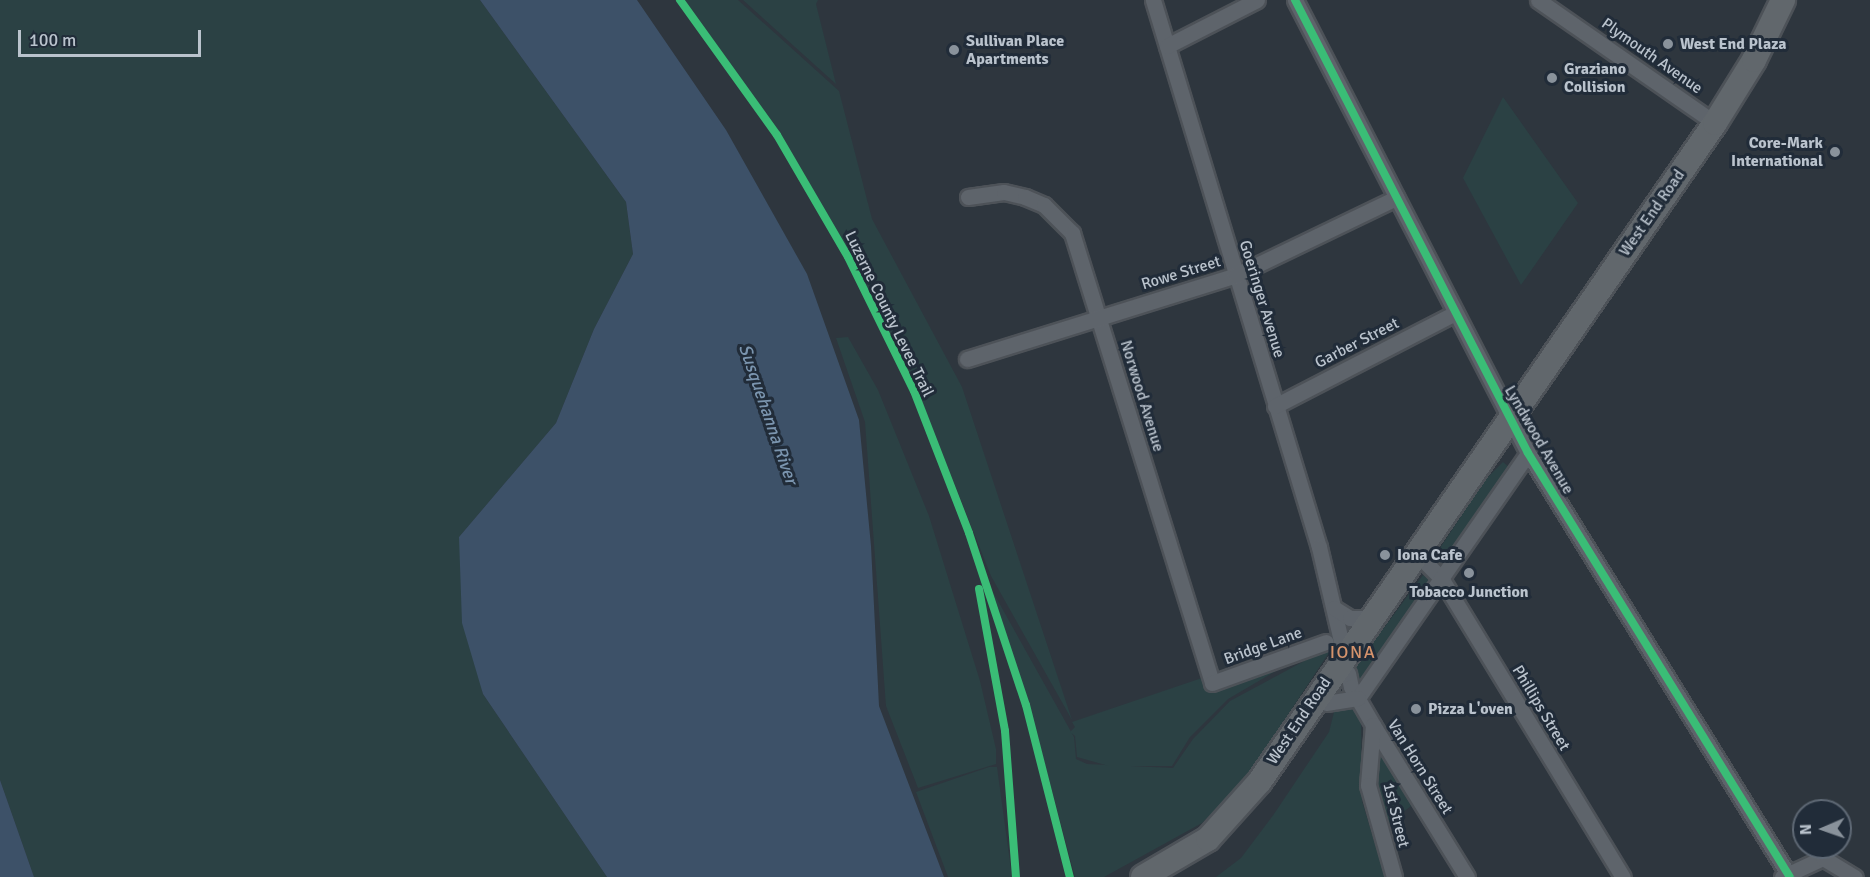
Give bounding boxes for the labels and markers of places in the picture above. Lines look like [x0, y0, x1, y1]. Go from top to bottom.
place label: Sullivan Place Apartments [966, 31, 1064, 69]
place label: West End Plaza [1680, 34, 1787, 54]
marker: West End Plaza [1661, 37, 1675, 51]
marker: Sullivan Place Apartments [947, 43, 961, 57]
place label: Graziano Collision [1564, 59, 1626, 97]
marker: Graziano Collision [1545, 71, 1559, 85]
place label: Core-Mark International [1731, 133, 1823, 171]
marker: Core-Mark International [1828, 145, 1842, 159]
place label: Iona Cafe [1397, 545, 1462, 565]
marker: Iona Cafe [1378, 548, 1392, 562]
marker: Tobacco Junction [1462, 566, 1476, 580]
place label: Tobacco Junction [1409, 582, 1529, 602]
place label: Pizza L'oven [1428, 699, 1513, 719]
marker: Pizza L'oven [1409, 702, 1423, 716]

